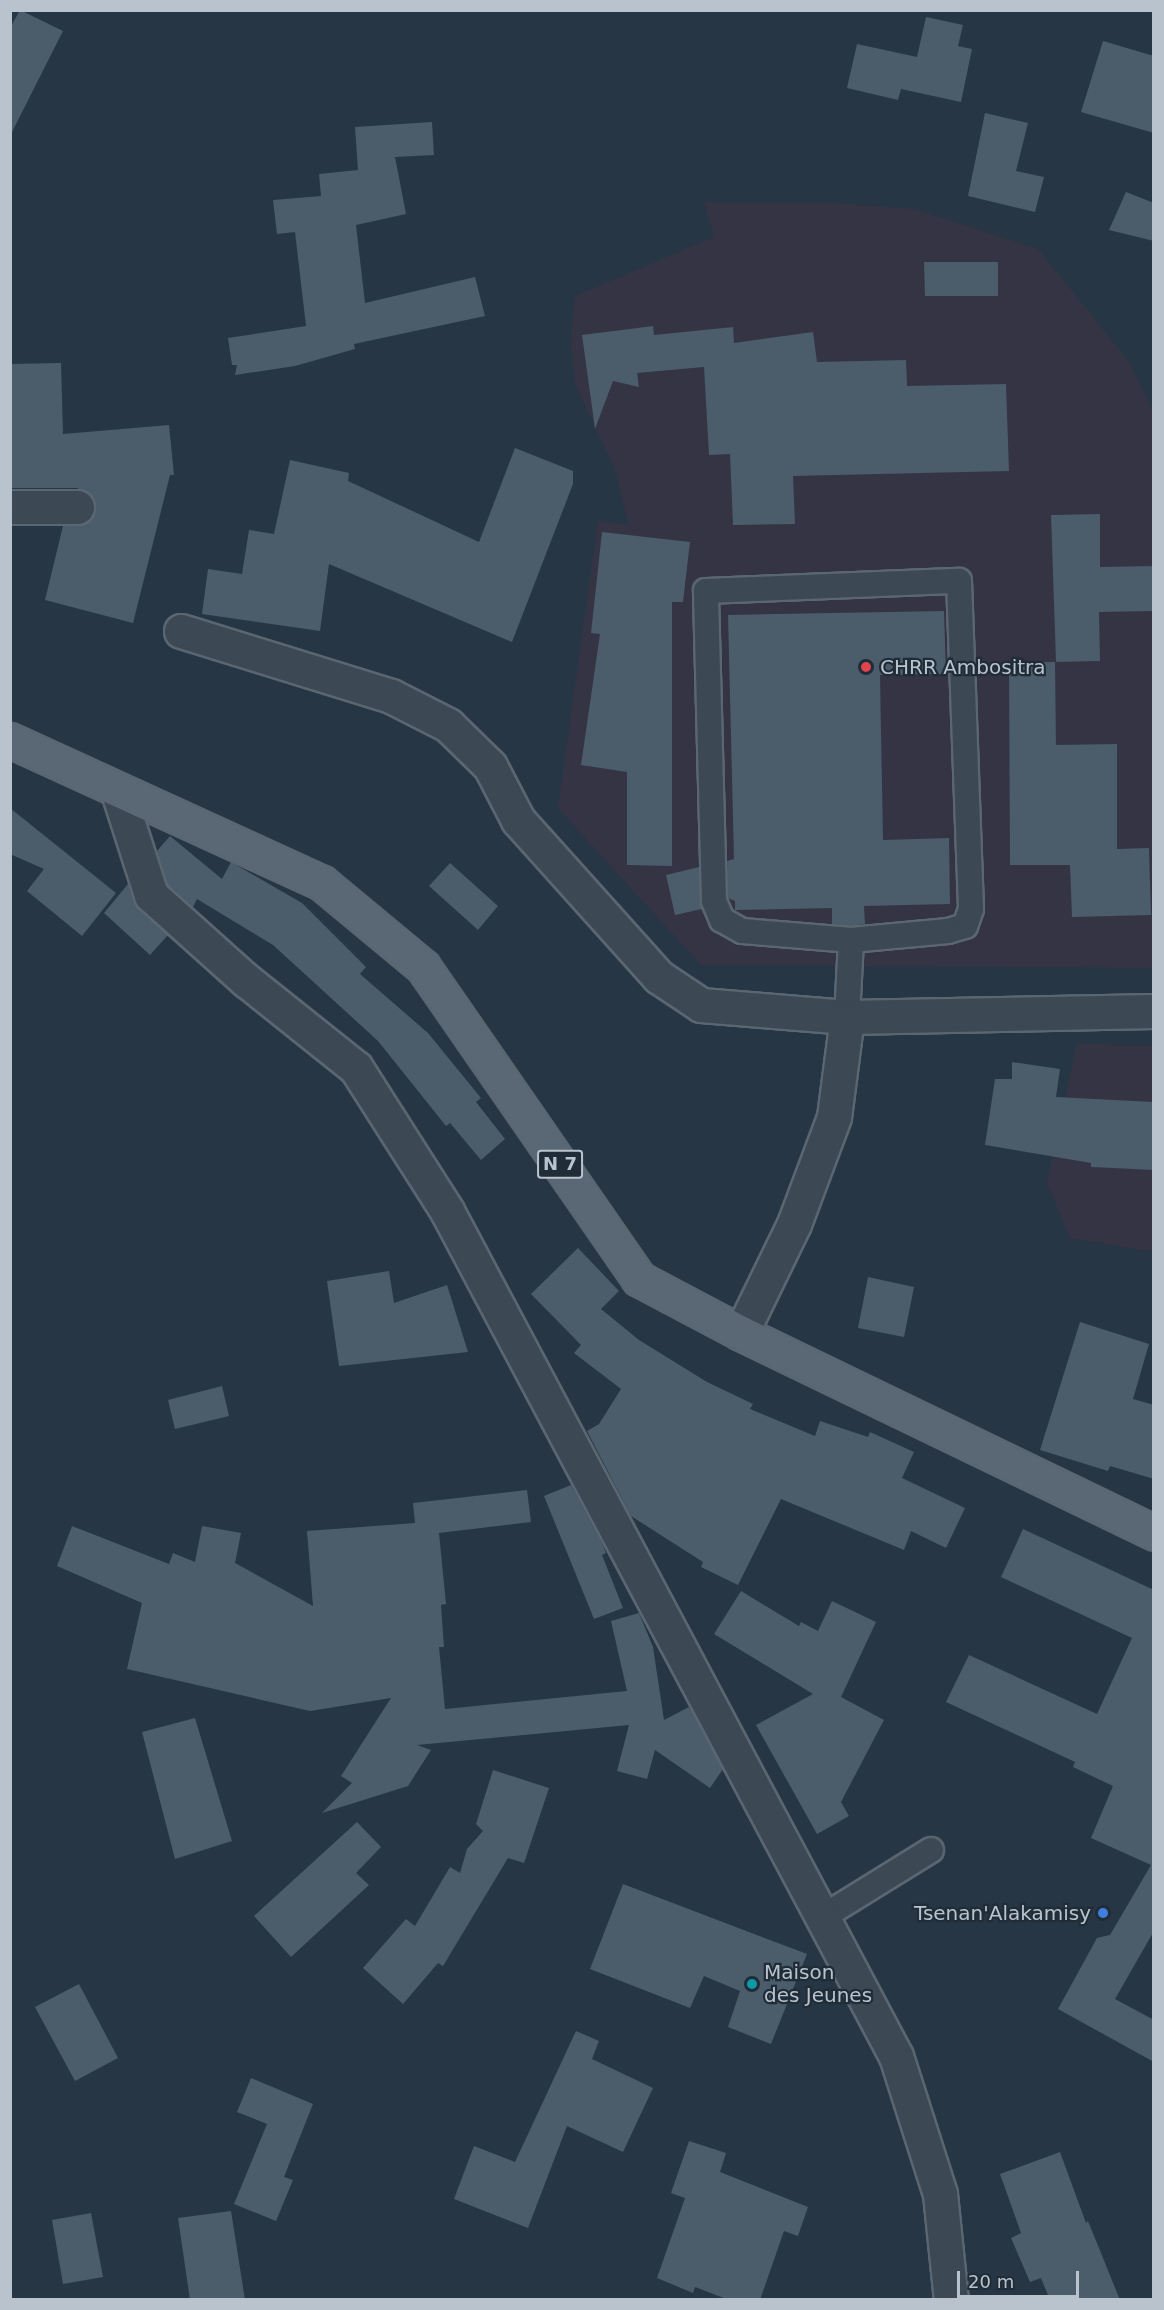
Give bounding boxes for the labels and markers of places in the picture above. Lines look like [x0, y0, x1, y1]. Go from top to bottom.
place label: CHRR Ambositra [880, 655, 1046, 679]
marker: CHRR Ambositra [857, 658, 875, 676]
place label: Tsenan'Alakamisy [914, 1901, 1091, 1925]
marker: Tsenan'Alakamisy [1096, 1906, 1110, 1920]
place label: Maison des Jeunes [764, 1960, 872, 2007]
marker: Maison des Jeunes [745, 1977, 759, 1991]

